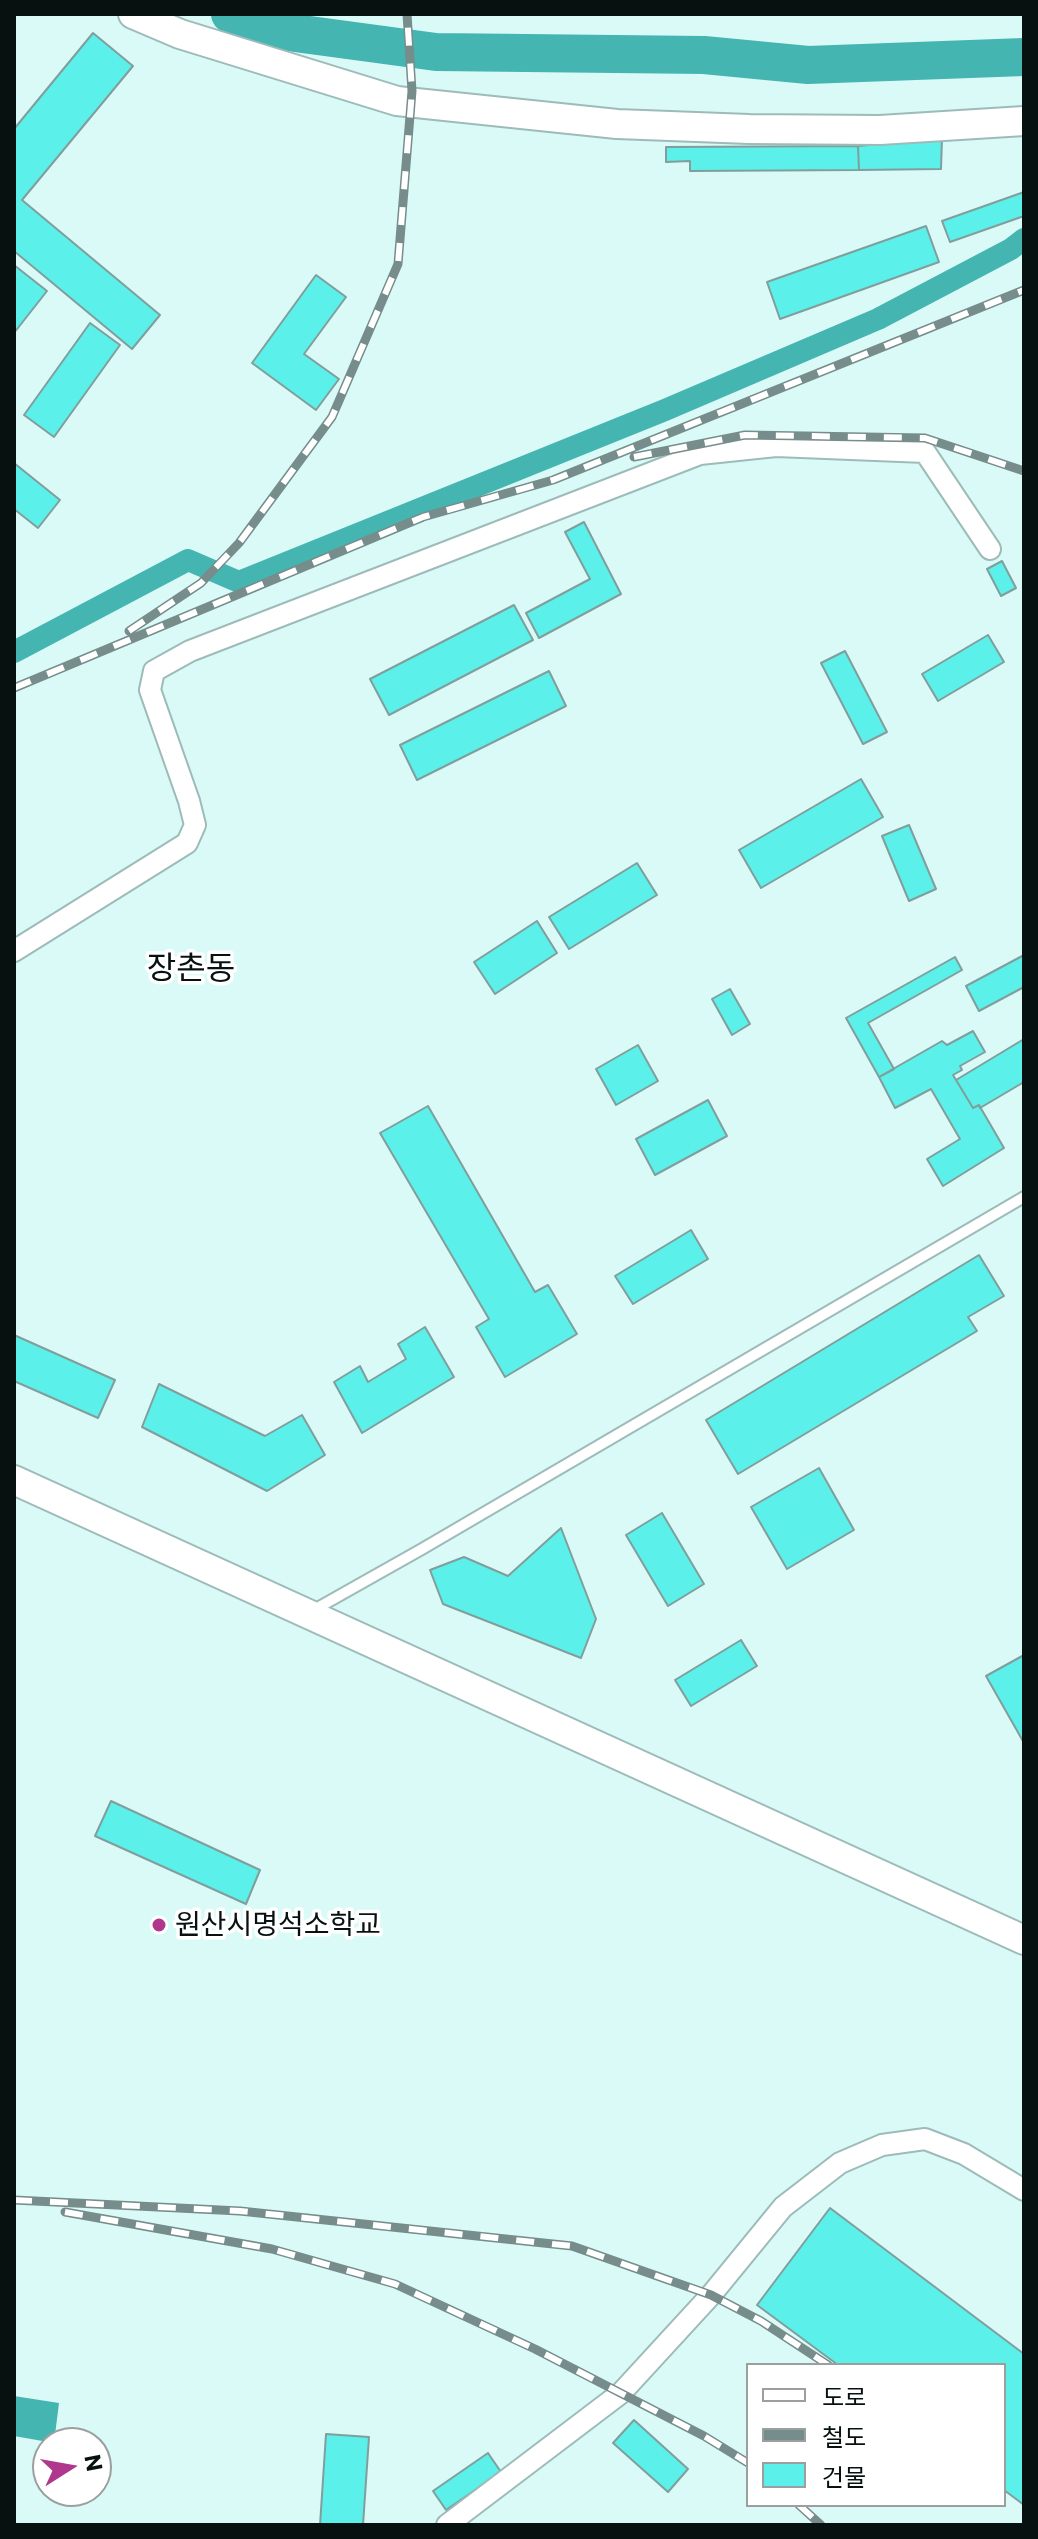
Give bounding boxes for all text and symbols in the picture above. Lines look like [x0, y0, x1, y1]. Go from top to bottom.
district label: 장촌동 [147, 949, 235, 987]
place label: 원산시명석소학교 [175, 1908, 381, 1942]
marker: 원산시명석소학교 [150, 1916, 168, 1934]
legend [746, 2363, 1006, 2507]
text: 도로 [822, 2382, 866, 2411]
text: 철도 [822, 2422, 866, 2451]
north arrow [32, 2427, 112, 2507]
text: N [79, 2452, 109, 2473]
text: 건물 [822, 2462, 866, 2491]

